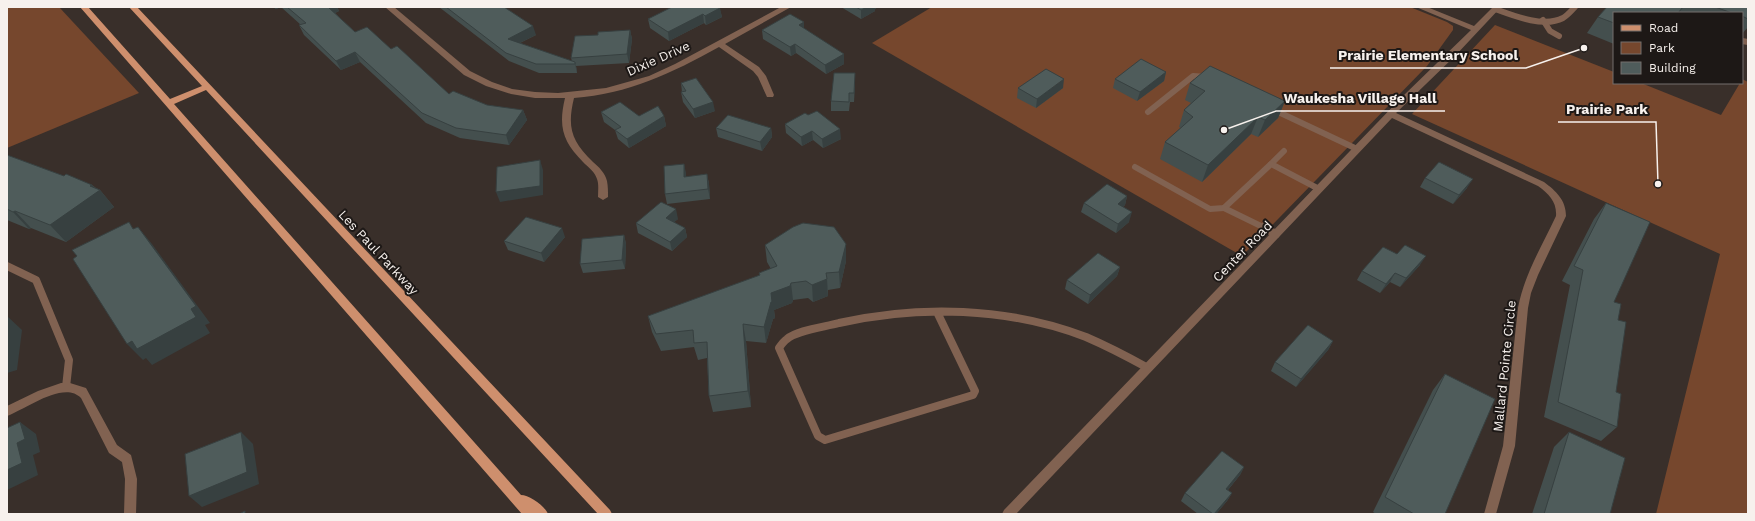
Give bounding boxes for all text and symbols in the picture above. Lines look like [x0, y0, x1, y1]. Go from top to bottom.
legend [1613, 12, 1743, 84]
text: Road [1649, 21, 1678, 35]
street label: Dixie Drive [624, 38, 692, 79]
text: Park [1649, 41, 1675, 55]
callout: Prairie Elementary School [1330, 42, 1526, 68]
text: Prairie Elementary School [1338, 47, 1518, 63]
text: Building [1649, 61, 1696, 75]
callout: Waukesha Village Hall [1276, 85, 1445, 111]
text: Waukesha Village Hall [1284, 90, 1437, 106]
callout: Prairie Park [1558, 96, 1656, 122]
text: Prairie Park [1566, 101, 1648, 117]
street label: Les Paul Parkway [336, 207, 422, 298]
street label: Center Road [1210, 218, 1275, 285]
street label: Mallard Pointe Circle [1490, 300, 1519, 432]

